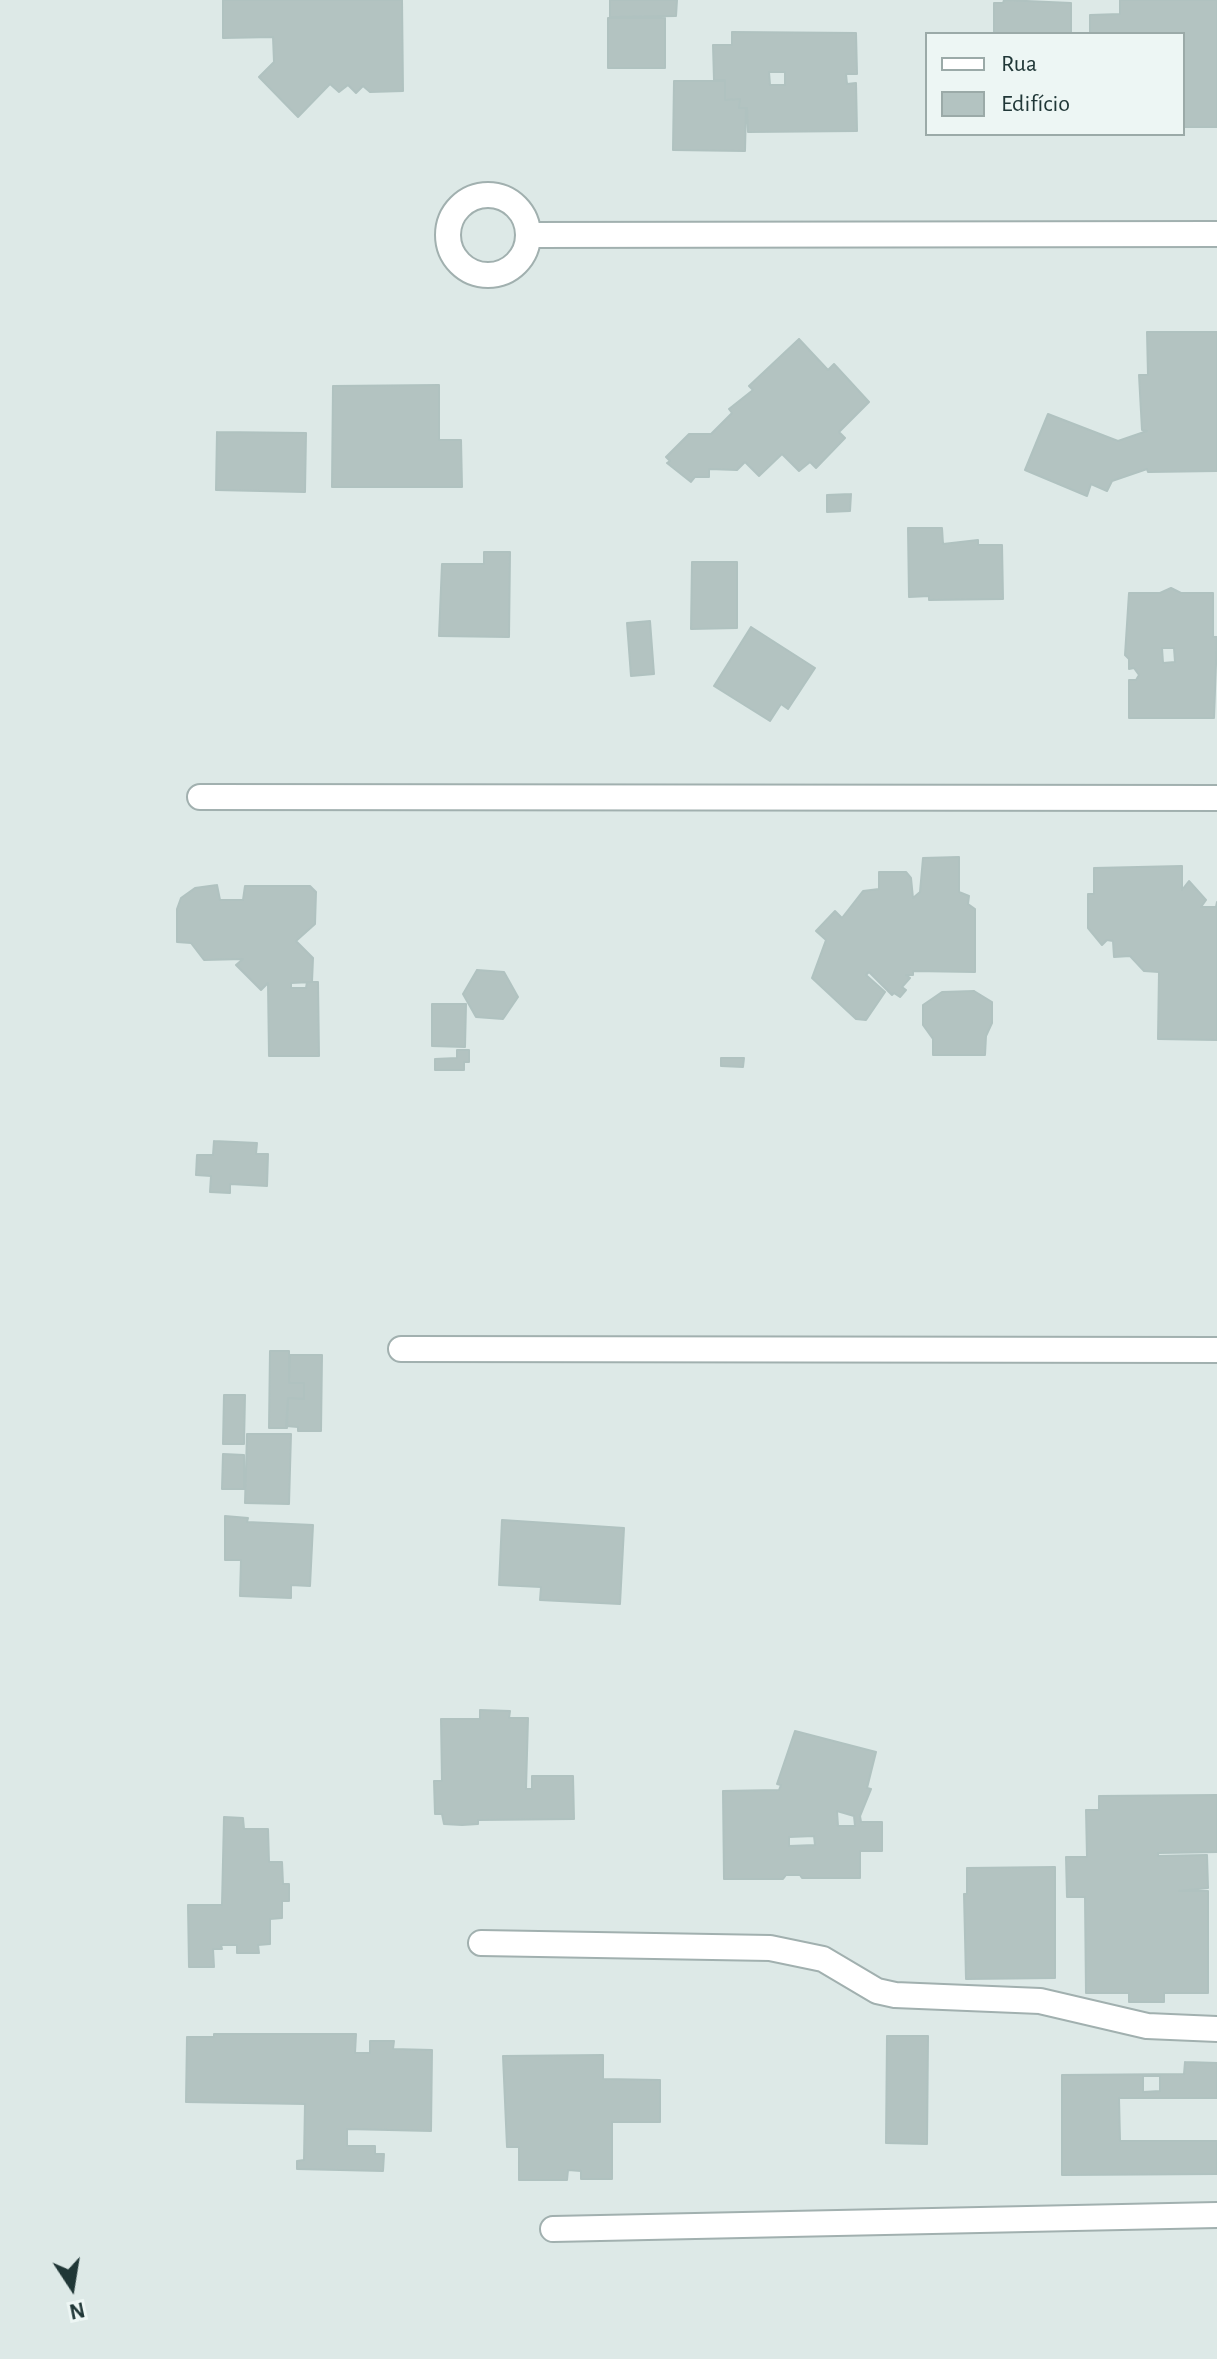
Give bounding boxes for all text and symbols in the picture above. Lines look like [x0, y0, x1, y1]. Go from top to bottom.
legend [925, 32, 1185, 136]
text: Rua [1001, 52, 1037, 76]
text: Edifício [1001, 92, 1070, 116]
north arrow [32, 2247, 112, 2327]
text: N [67, 2298, 87, 2323]

